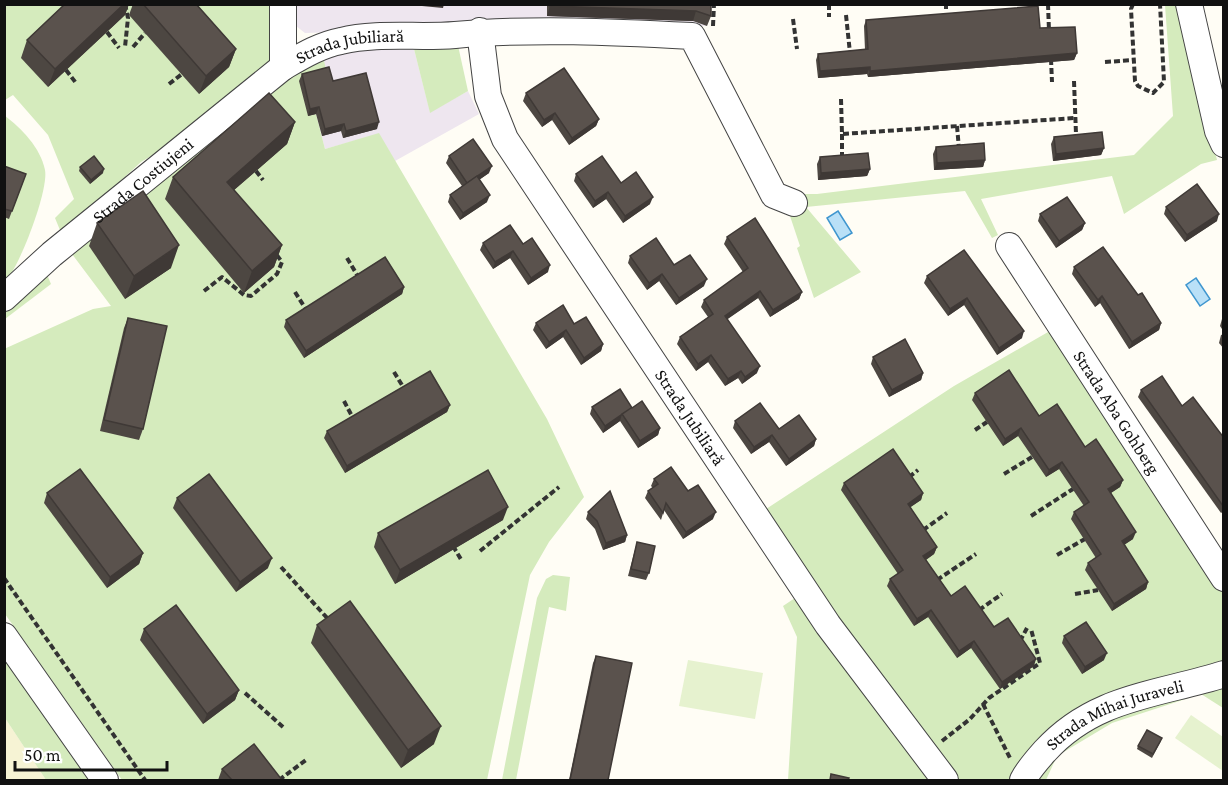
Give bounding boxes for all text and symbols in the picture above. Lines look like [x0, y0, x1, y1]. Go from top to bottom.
street label: Strada Jubiliară [292, 26, 404, 68]
street label: Strada Costiujeni [89, 134, 197, 227]
street label: Strada Aba Gohberg [1069, 347, 1164, 478]
street label: Strada Jubiliară [651, 366, 729, 469]
street label: Strada Mihai Juraveli [1042, 675, 1186, 754]
scale bar [15, 734, 166, 772]
text: 50 m [24, 745, 61, 765]

